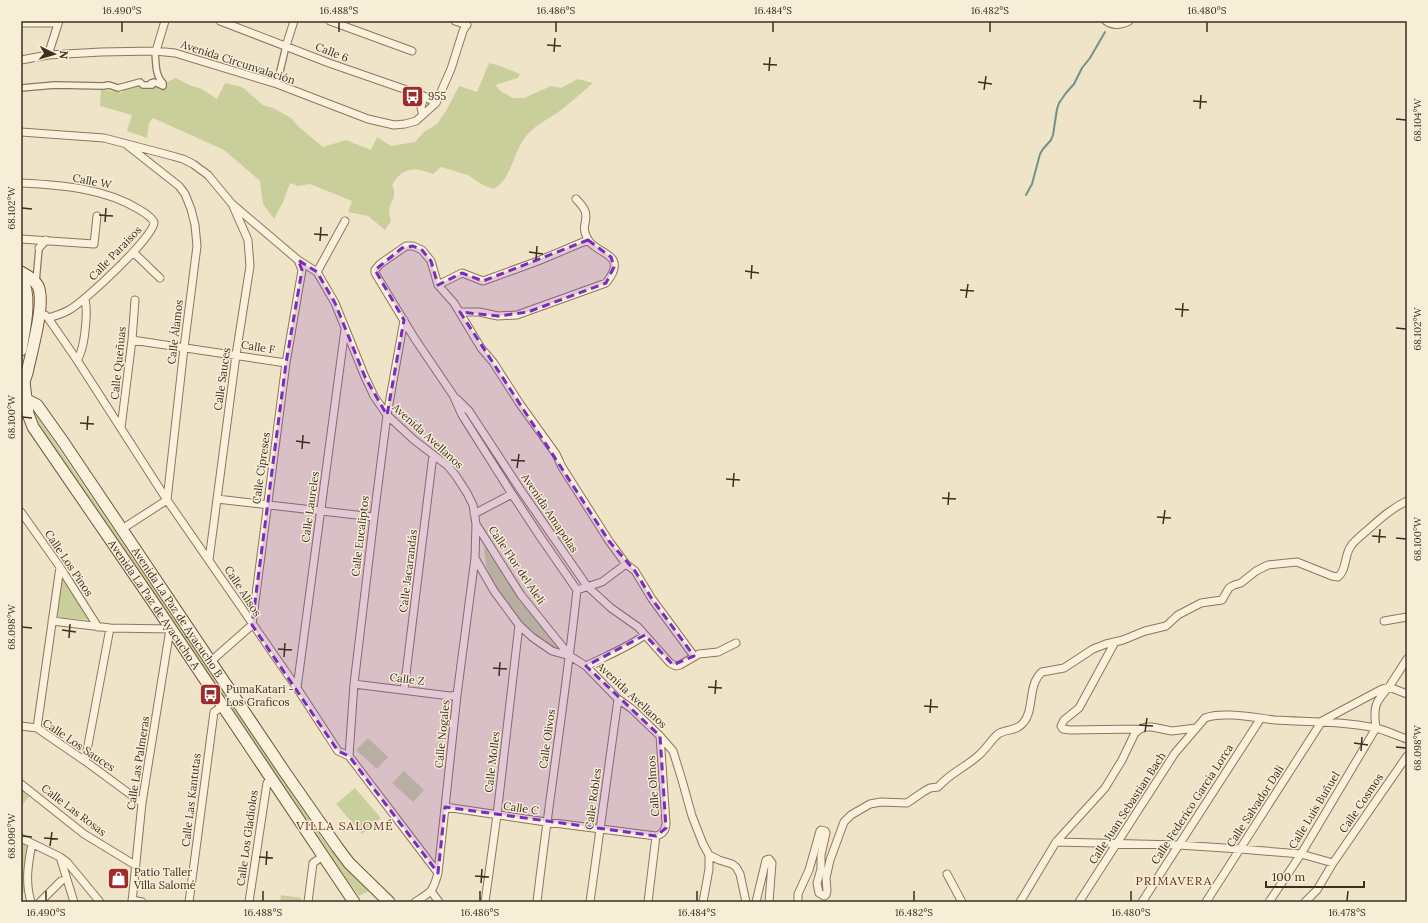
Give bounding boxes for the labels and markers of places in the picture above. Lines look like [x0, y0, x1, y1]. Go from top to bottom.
bus stop icon: 955 [399, 83, 425, 109]
place label: 955 [428, 89, 446, 103]
bus stop icon: PumaKatari - Los Graficos [197, 682, 223, 708]
place label: PumaKatari - Los Graficos [226, 682, 294, 709]
shop icon: Patio Taller Villa Salomé [105, 865, 131, 891]
place label: Patio Taller Villa Salomé [133, 865, 196, 892]

